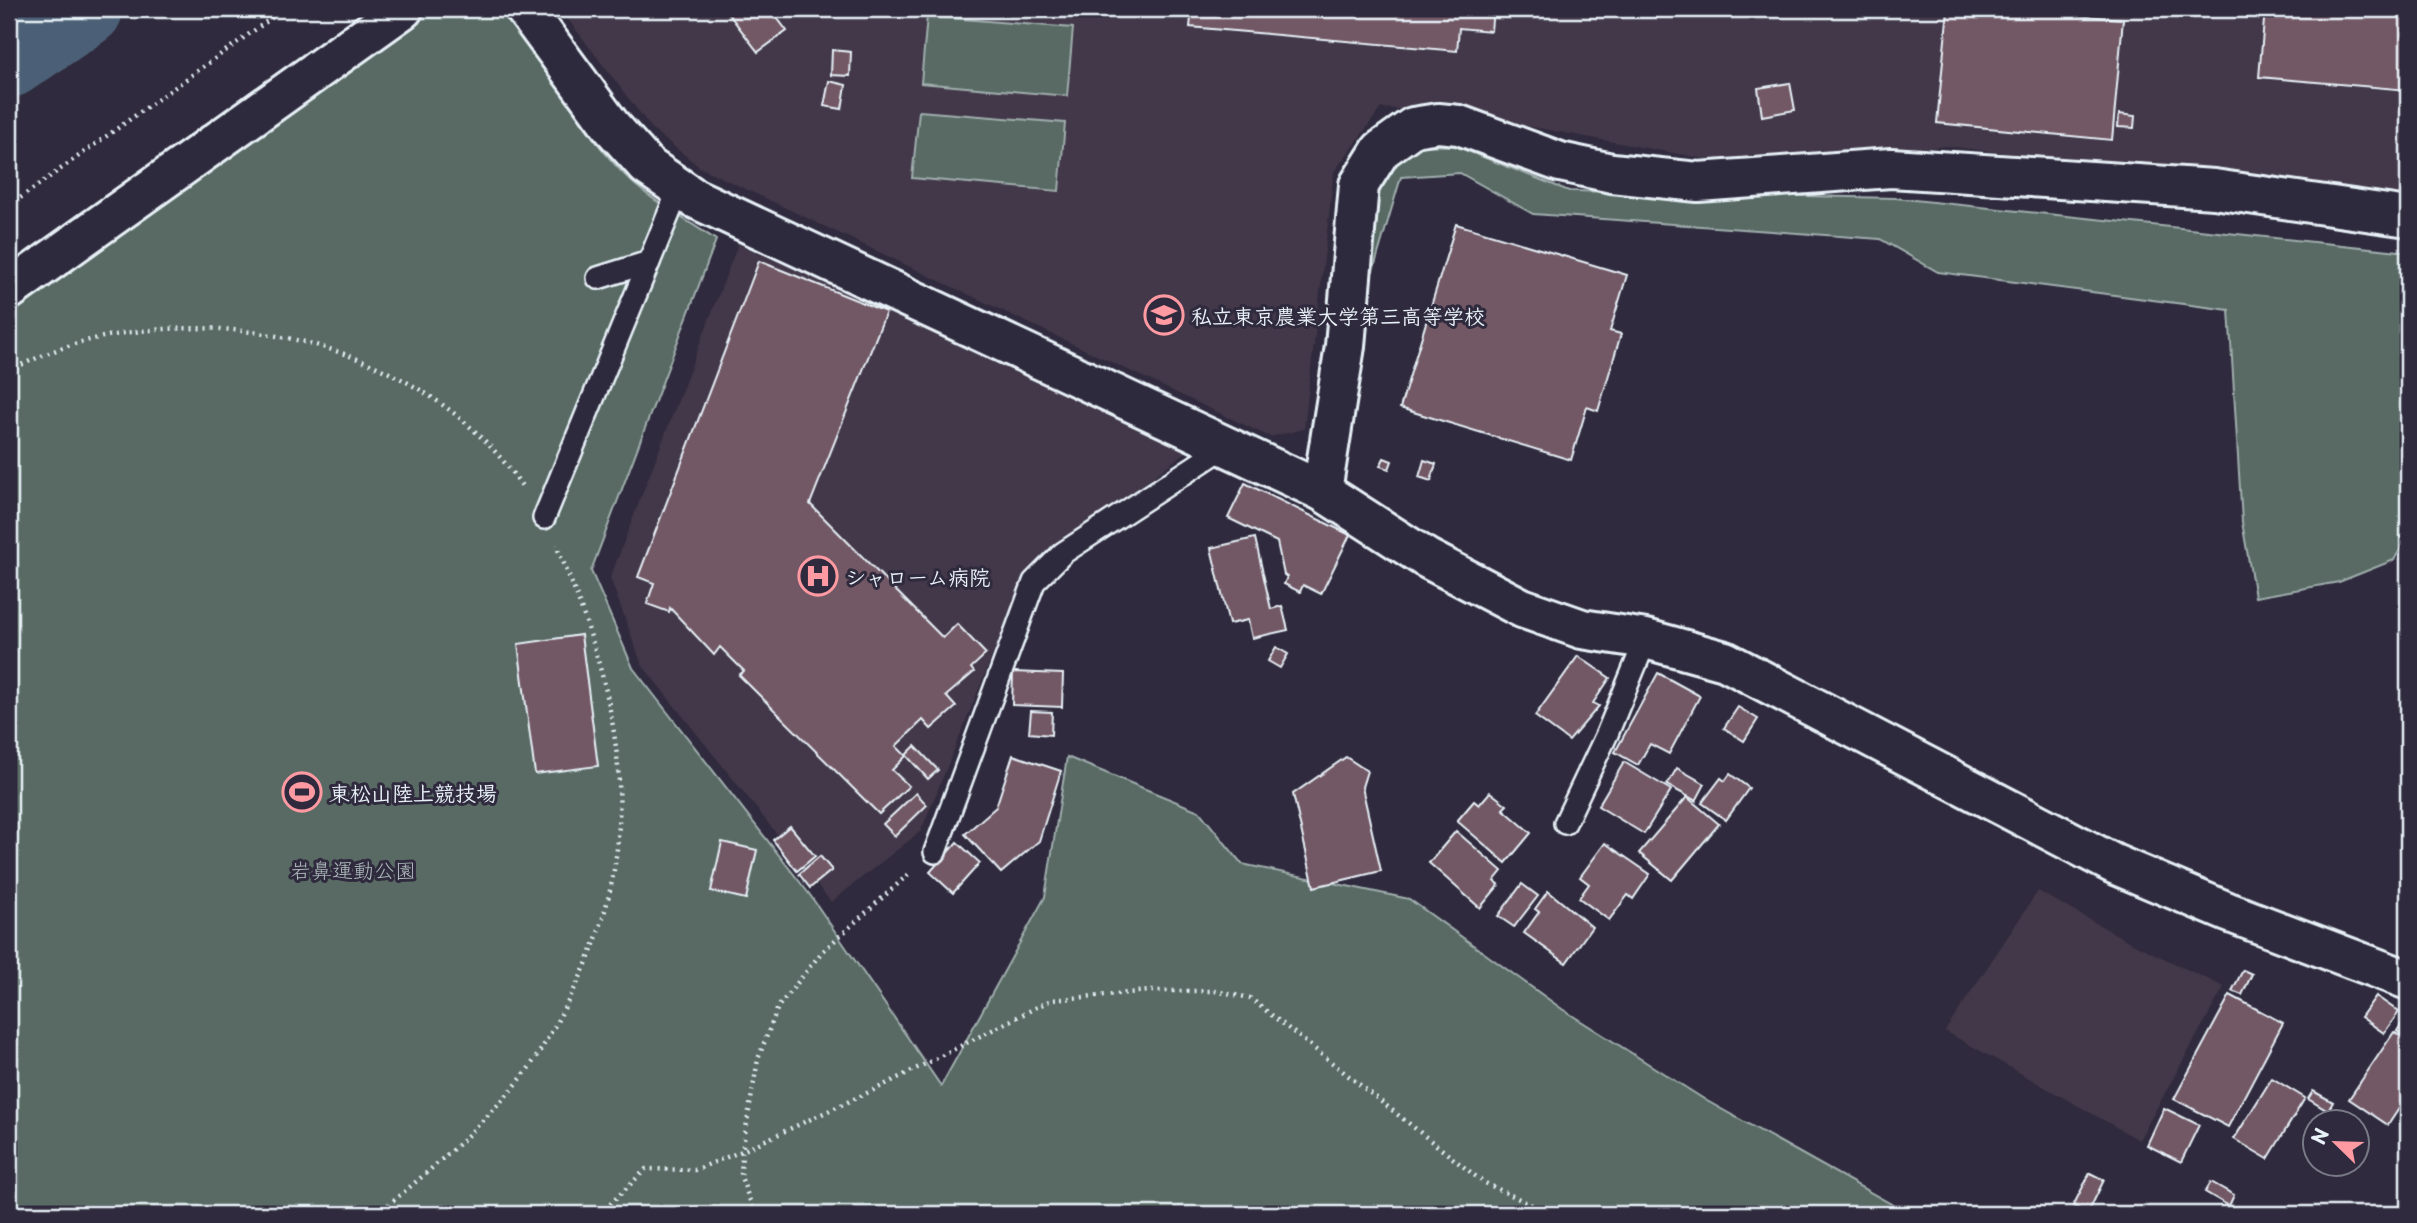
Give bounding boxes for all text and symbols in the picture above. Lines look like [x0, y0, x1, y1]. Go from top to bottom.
school or university icon: 私立東京農業大学第三高等学校 [1143, 294, 1185, 336]
place label: 私立東京農業大学第三高等学校 [1191, 299, 1485, 331]
hospital icon: シャローム病院 [797, 555, 839, 597]
place label: シャローム病院 [845, 560, 990, 592]
sports icon: 東松山陸上競技場 [281, 771, 323, 813]
place label: 東松山陸上競技場 [329, 776, 497, 808]
park label: 岩鼻運動公園 [290, 853, 416, 885]
north arrow [2302, 1108, 2372, 1178]
text: N [2304, 1124, 2335, 1148]

